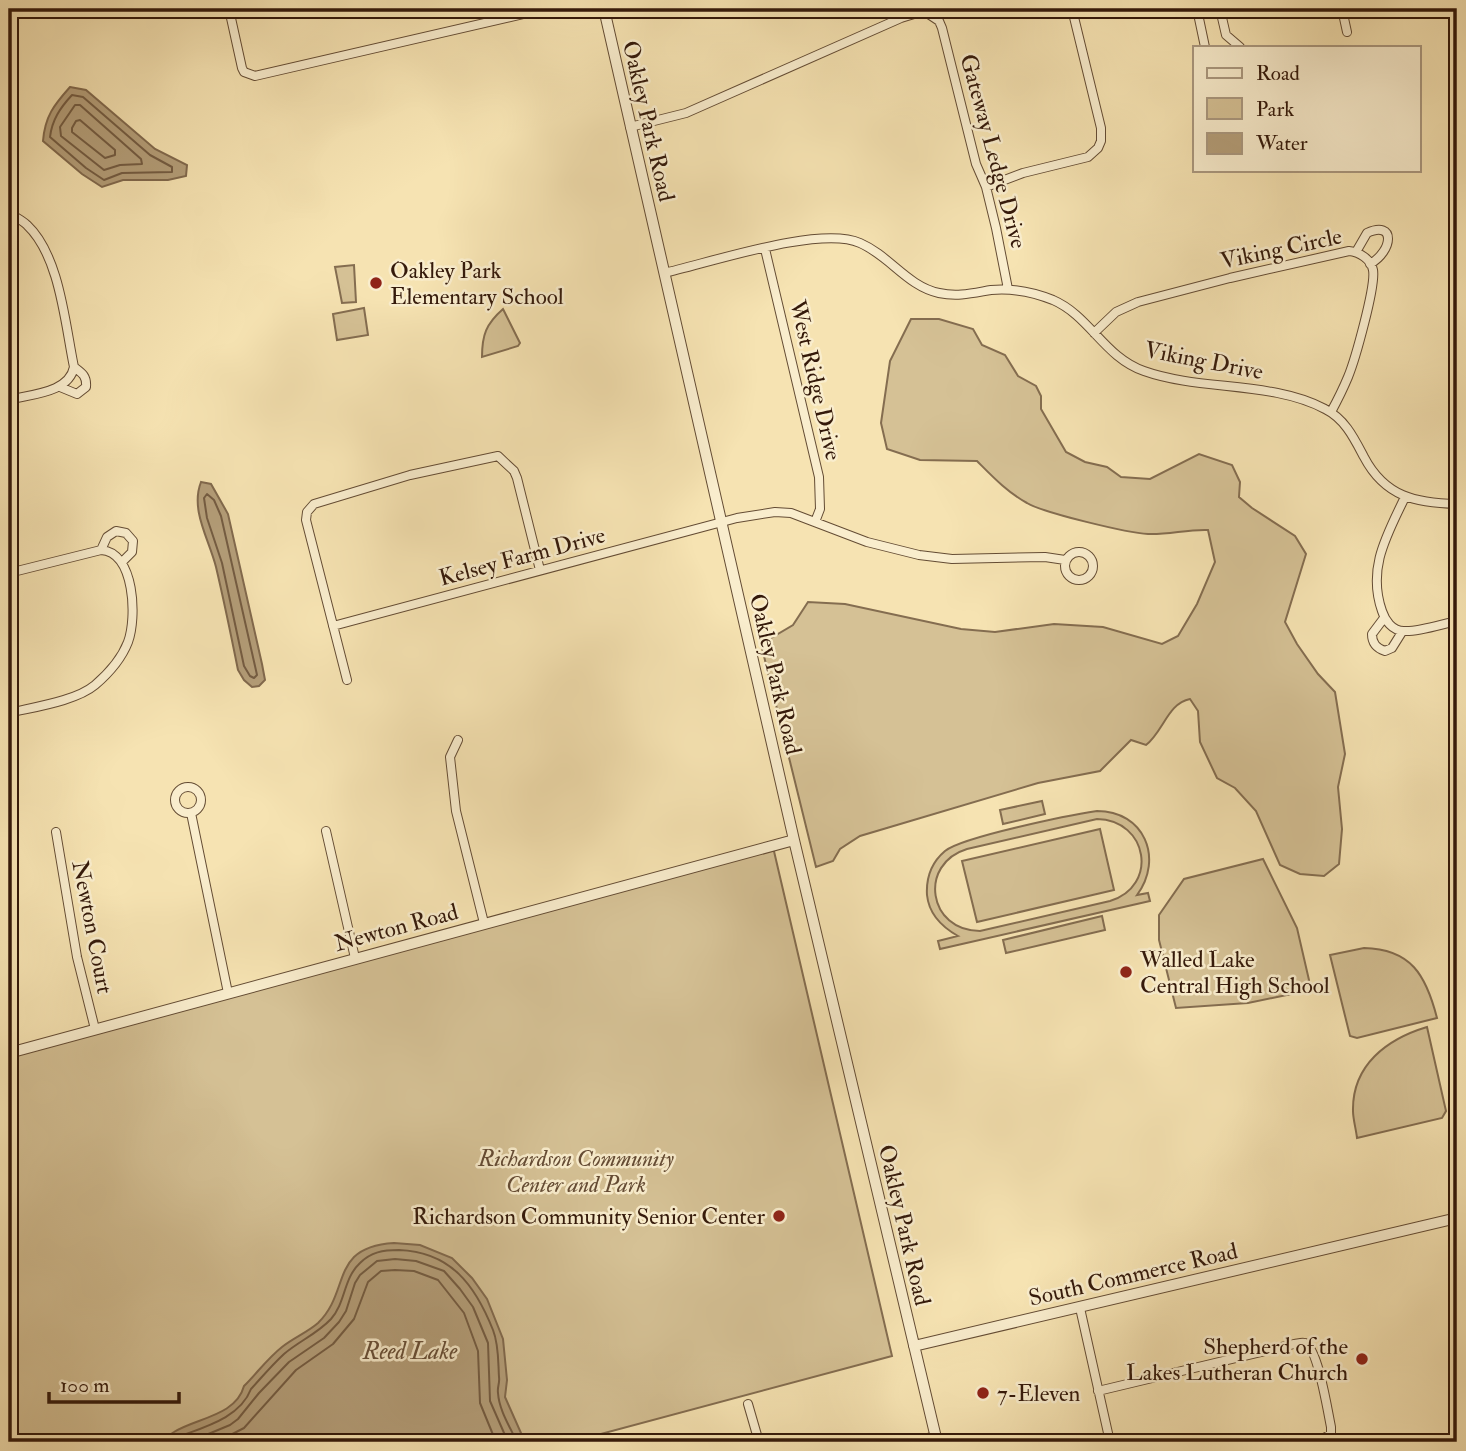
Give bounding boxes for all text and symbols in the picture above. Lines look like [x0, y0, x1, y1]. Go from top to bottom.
street label: Oakley Park Road [616, 38, 681, 204]
legend [1193, 46, 1420, 172]
street label: Gateway Ledge Drive [954, 51, 1034, 252]
text: Road [1256, 60, 1301, 87]
text: Park [1256, 96, 1294, 123]
text: Water [1255, 130, 1308, 157]
street label: Viking Circle [1218, 221, 1345, 276]
place label: Oakley Park Elementary School [390, 256, 564, 311]
marker: Oakley Park Elementary School [368, 275, 384, 291]
street label: West Ridge Drive [783, 296, 848, 463]
street label: Viking Drive [1142, 335, 1266, 386]
street label: Kelsey Farm Drive [436, 520, 609, 593]
street label: Oakley Park Road [743, 591, 808, 757]
street label: Newton Court [65, 858, 120, 996]
street label: Newton Road [331, 897, 461, 958]
place label: Walled Lake Central High School [1139, 945, 1330, 1000]
marker: Walled Lake Central High School [1118, 964, 1134, 980]
street label: Oakley Park Road [872, 1142, 937, 1308]
park label: Richardson Community Center and Park [477, 1144, 674, 1199]
place label: Richardson Community Senior Center [412, 1202, 765, 1231]
marker: Richardson Community Senior Center [771, 1208, 787, 1224]
street label: South Commerce Road [1026, 1236, 1240, 1313]
place label: Shepherd of the Lakes Lutheran Church [1126, 1332, 1348, 1387]
water label: Reed Lake [362, 1336, 458, 1367]
marker: Shepherd of the Lakes Lutheran Church [1354, 1351, 1370, 1367]
scale bar [49, 1360, 178, 1404]
text: 100 m [60, 1372, 110, 1399]
place label: 7-Eleven [997, 1379, 1081, 1408]
marker: 7-Eleven [975, 1385, 991, 1401]

